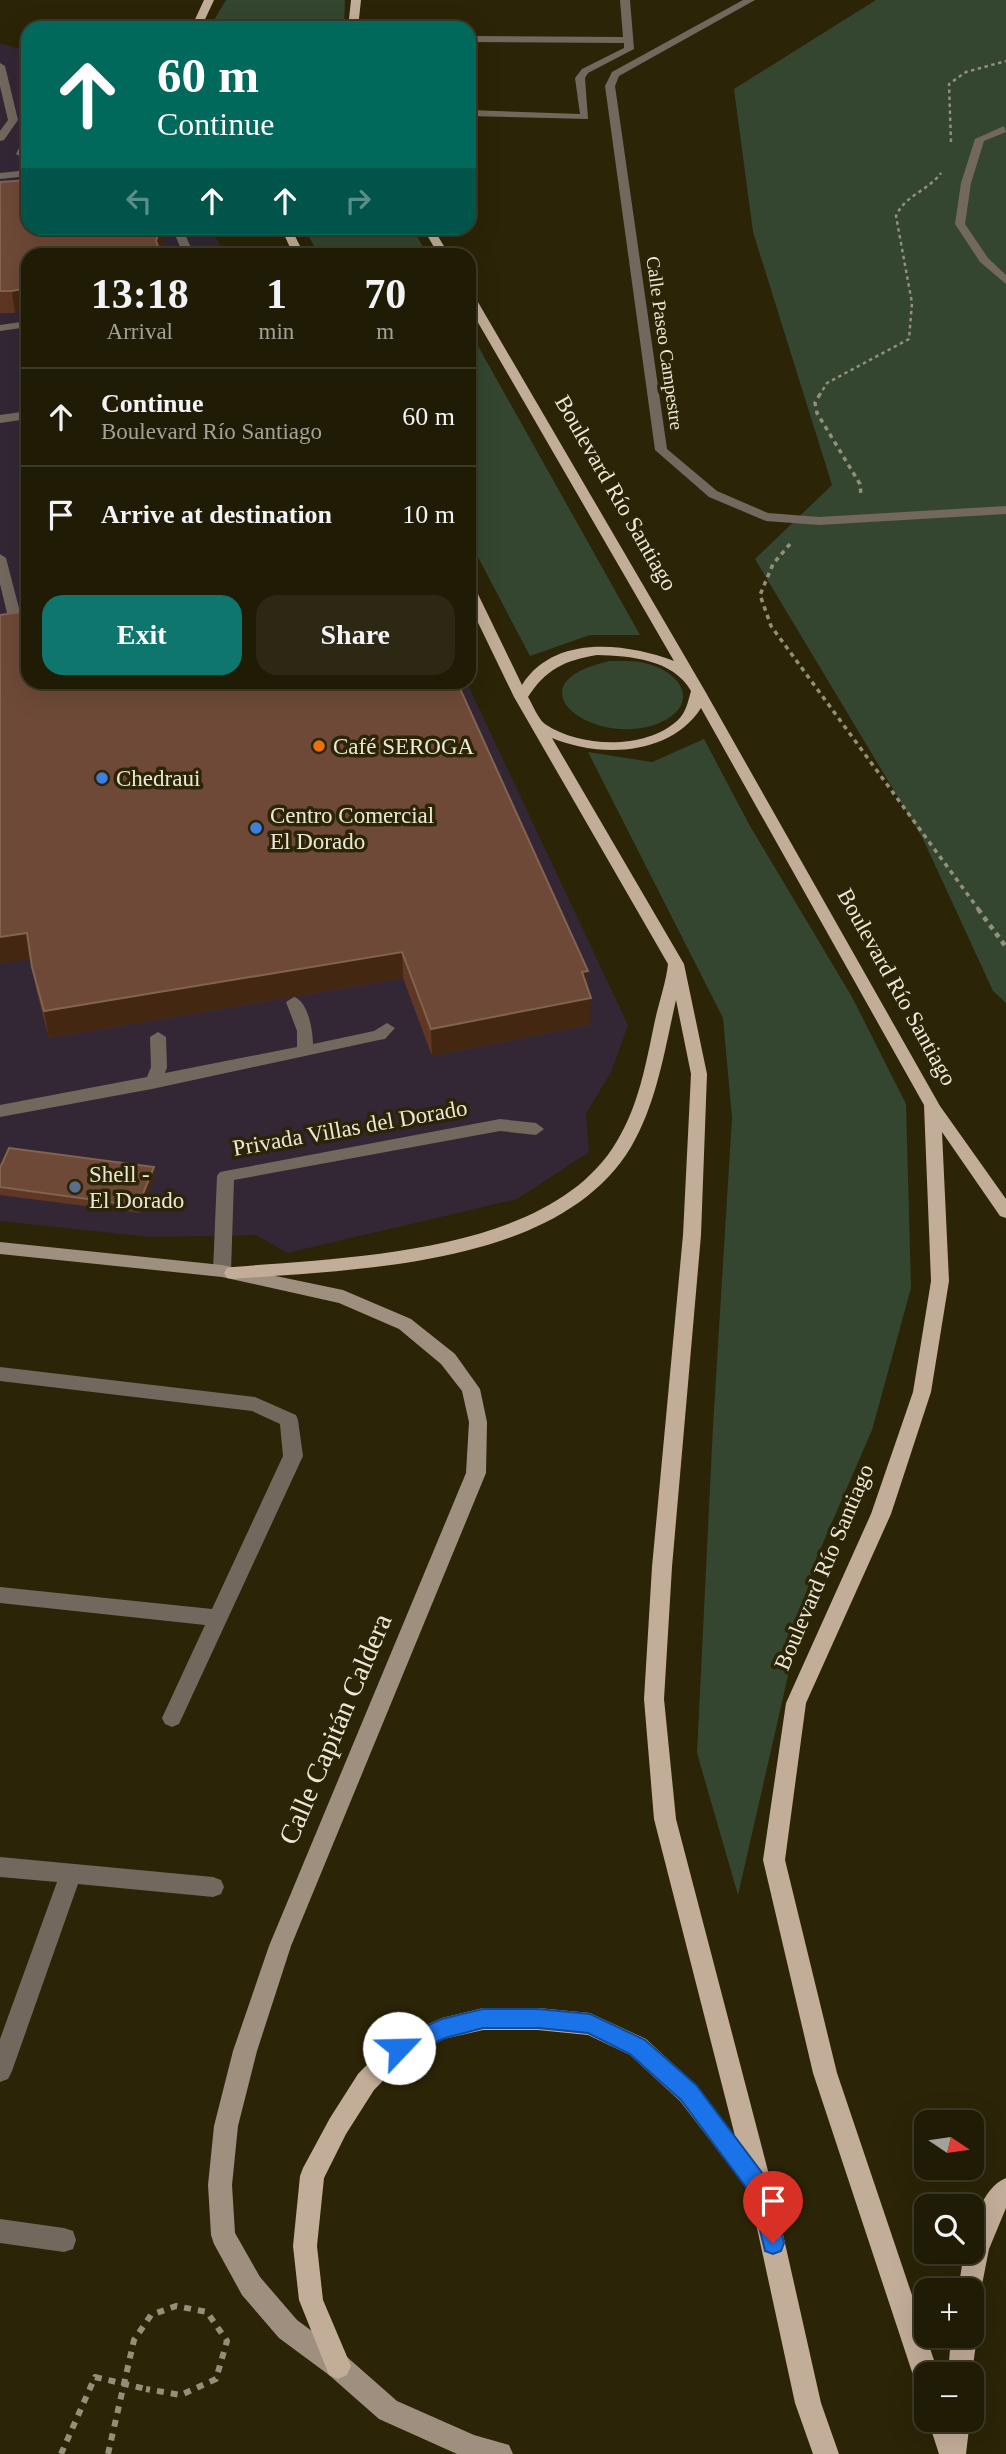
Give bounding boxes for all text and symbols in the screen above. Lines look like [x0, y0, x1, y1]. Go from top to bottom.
text: 60 m [157, 48, 259, 103]
icon: ahead [42, 49, 133, 140]
text: Continue [157, 106, 274, 142]
icon: left [120, 182, 158, 220]
icon: ahead [193, 182, 231, 220]
icon: ahead [266, 182, 304, 220]
icon: right [339, 182, 377, 220]
street label: Calle Paseo Campestre [642, 255, 688, 431]
text: 13:18 [91, 271, 189, 317]
text: 1 [266, 271, 287, 317]
text: 70 [364, 271, 406, 317]
text: Arrival [107, 319, 173, 344]
text: min [259, 319, 294, 344]
text: m [376, 319, 394, 344]
text: Continue [101, 389, 204, 418]
street label: Boulevard Río Santiago [550, 391, 682, 595]
icon: ahead [42, 398, 80, 436]
text: 60 m [402, 402, 455, 431]
text: Boulevard Río Santiago [101, 419, 322, 444]
icon: arrive [42, 496, 80, 534]
text: Arrive at destination [101, 500, 332, 529]
text: 10 m [402, 500, 455, 529]
button: Exit [42, 595, 242, 675]
button: Share [256, 595, 455, 675]
place label: Café SEROGA [333, 734, 475, 759]
marker: Café SEROGA [311, 738, 327, 754]
place label: Chedraui [116, 766, 200, 791]
marker: Chedraui [94, 770, 110, 786]
place label: Centro Comercial El Dorado [270, 803, 434, 854]
marker: Centro Comercial El Dorado [248, 820, 264, 836]
street label: Boulevard Río Santiago [832, 884, 962, 1090]
street label: Privada Villas del Dorado [231, 1095, 469, 1161]
place label: Shell - El Dorado [89, 1162, 184, 1213]
marker: Shell - El Dorado [67, 1179, 83, 1195]
street label: Boulevard Río Santiago [769, 1460, 879, 1674]
street label: Calle Capitán Caldera [272, 1609, 398, 1849]
position arrow [362, 2011, 436, 2085]
north arrow [914, 2110, 984, 2180]
map controls [914, 2110, 984, 2432]
pin [743, 2171, 803, 2243]
icon: arrive [754, 2182, 792, 2220]
button: search [914, 2194, 984, 2264]
button: + [914, 2278, 984, 2348]
button: − [914, 2362, 984, 2432]

